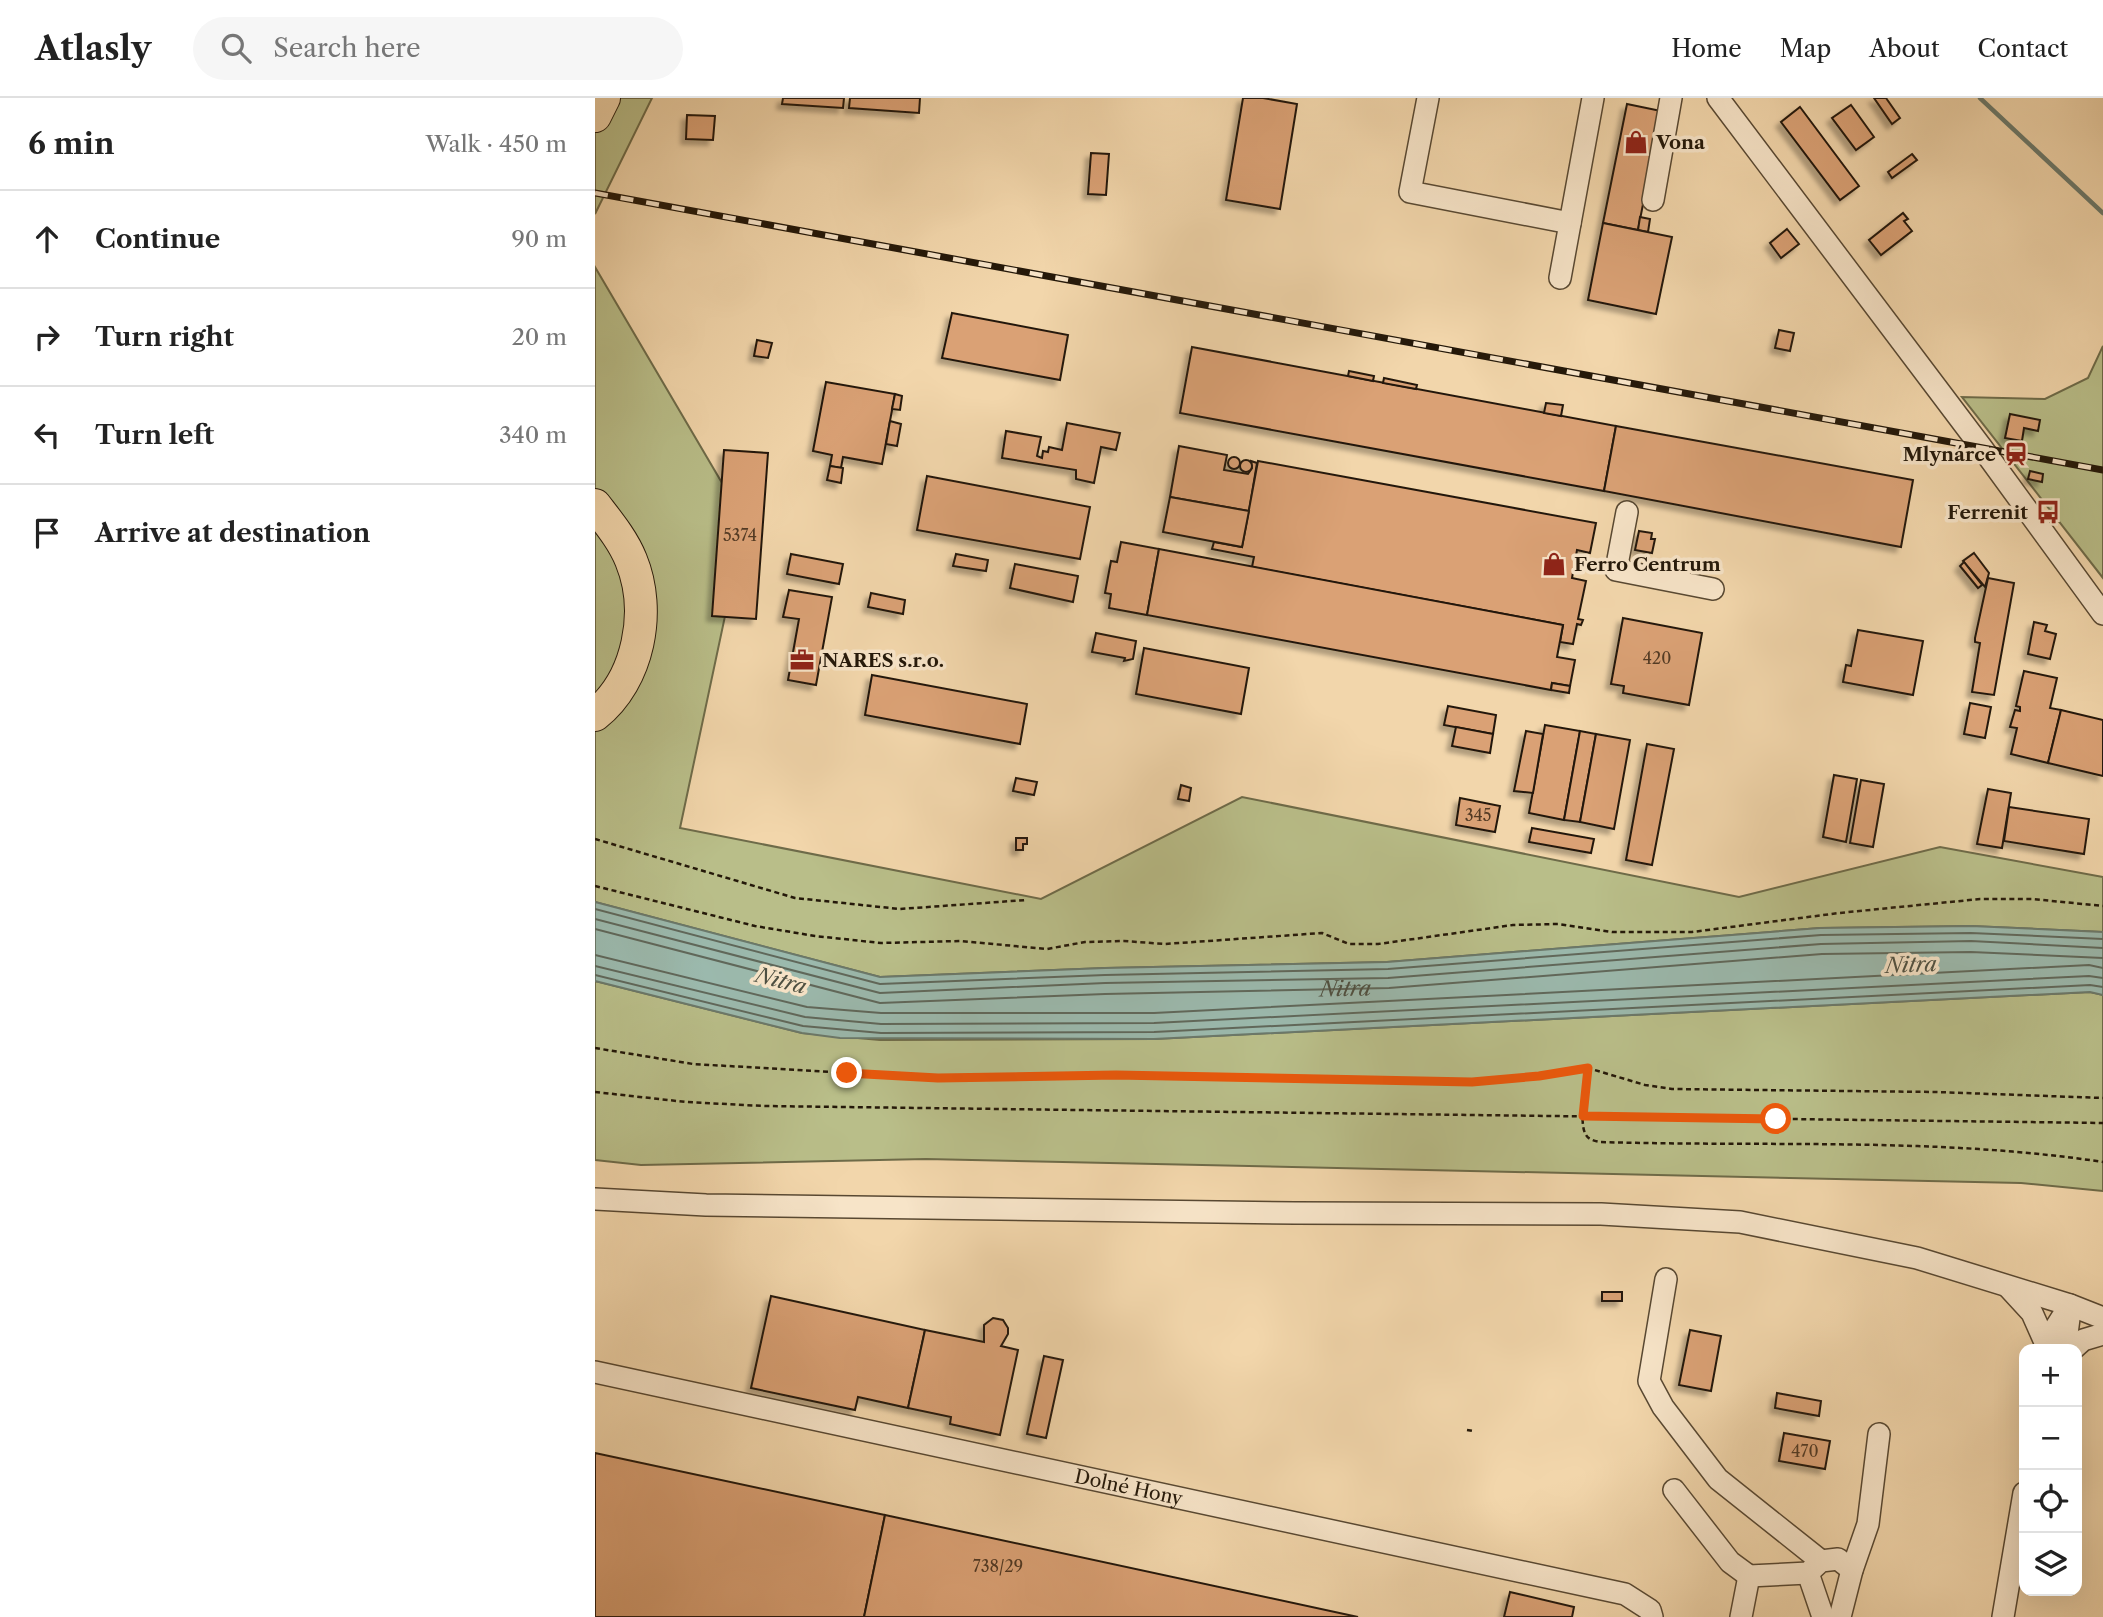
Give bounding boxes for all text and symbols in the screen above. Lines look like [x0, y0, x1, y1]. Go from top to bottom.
search box [193, 17, 683, 80]
text: Atlasly [35, 28, 151, 69]
icon: search [217, 29, 255, 67]
text: Search here [273, 32, 420, 64]
text: Home [1671, 34, 1742, 63]
text: Map [1780, 34, 1831, 63]
text: About [1869, 34, 1940, 63]
text: Contact [1978, 34, 2068, 63]
text: 6 min [28, 125, 115, 162]
shop icon: Vona [1622, 128, 1650, 156]
text: Walk · 450 m [425, 130, 567, 158]
place label: Vona [1655, 131, 1706, 154]
icon: ahead [28, 220, 66, 258]
text: Continue [95, 223, 220, 255]
text: 90 m [511, 225, 567, 253]
icon: right [28, 318, 66, 356]
text: Turn right [95, 321, 234, 353]
text: 20 m [512, 323, 567, 351]
icon: left [28, 416, 66, 454]
text: Turn left [95, 419, 214, 451]
text: 340 m [499, 421, 567, 449]
station icon: Mlynárce [2002, 440, 2030, 468]
place label: Mlynárce [1903, 443, 1996, 466]
bus stop icon: Ferrenit [2034, 498, 2062, 526]
place label: Ferrenit [1947, 501, 2028, 524]
icon: arrive [28, 514, 66, 552]
text: Arrive at destination [95, 517, 370, 549]
house number: 5374 [723, 525, 757, 545]
shop icon: Ferro Centrum [1540, 550, 1568, 578]
place label: Ferro Centrum [1574, 553, 1721, 576]
office icon: NARES s.r.o. [788, 646, 816, 674]
house number: 420 [1643, 648, 1671, 668]
place label: NARES s.r.o. [822, 649, 944, 672]
house number: 345 [1465, 805, 1491, 825]
water label: Nitra [1883, 951, 1938, 978]
water label: Nitra [751, 962, 810, 999]
water label: Nitra [1317, 975, 1372, 1002]
route end [831, 1057, 862, 1088]
route start [1760, 1103, 1791, 1134]
map controls [2019, 1344, 2082, 1596]
button: + [2019, 1344, 2082, 1407]
button: − [2019, 1407, 2082, 1470]
house number: 470 [1791, 1441, 1819, 1461]
street label: Dolné Hony [1073, 1465, 1185, 1510]
button: locate [2019, 1470, 2082, 1533]
button: layers [2019, 1533, 2082, 1596]
house number: 738/29 [973, 1556, 1023, 1576]

